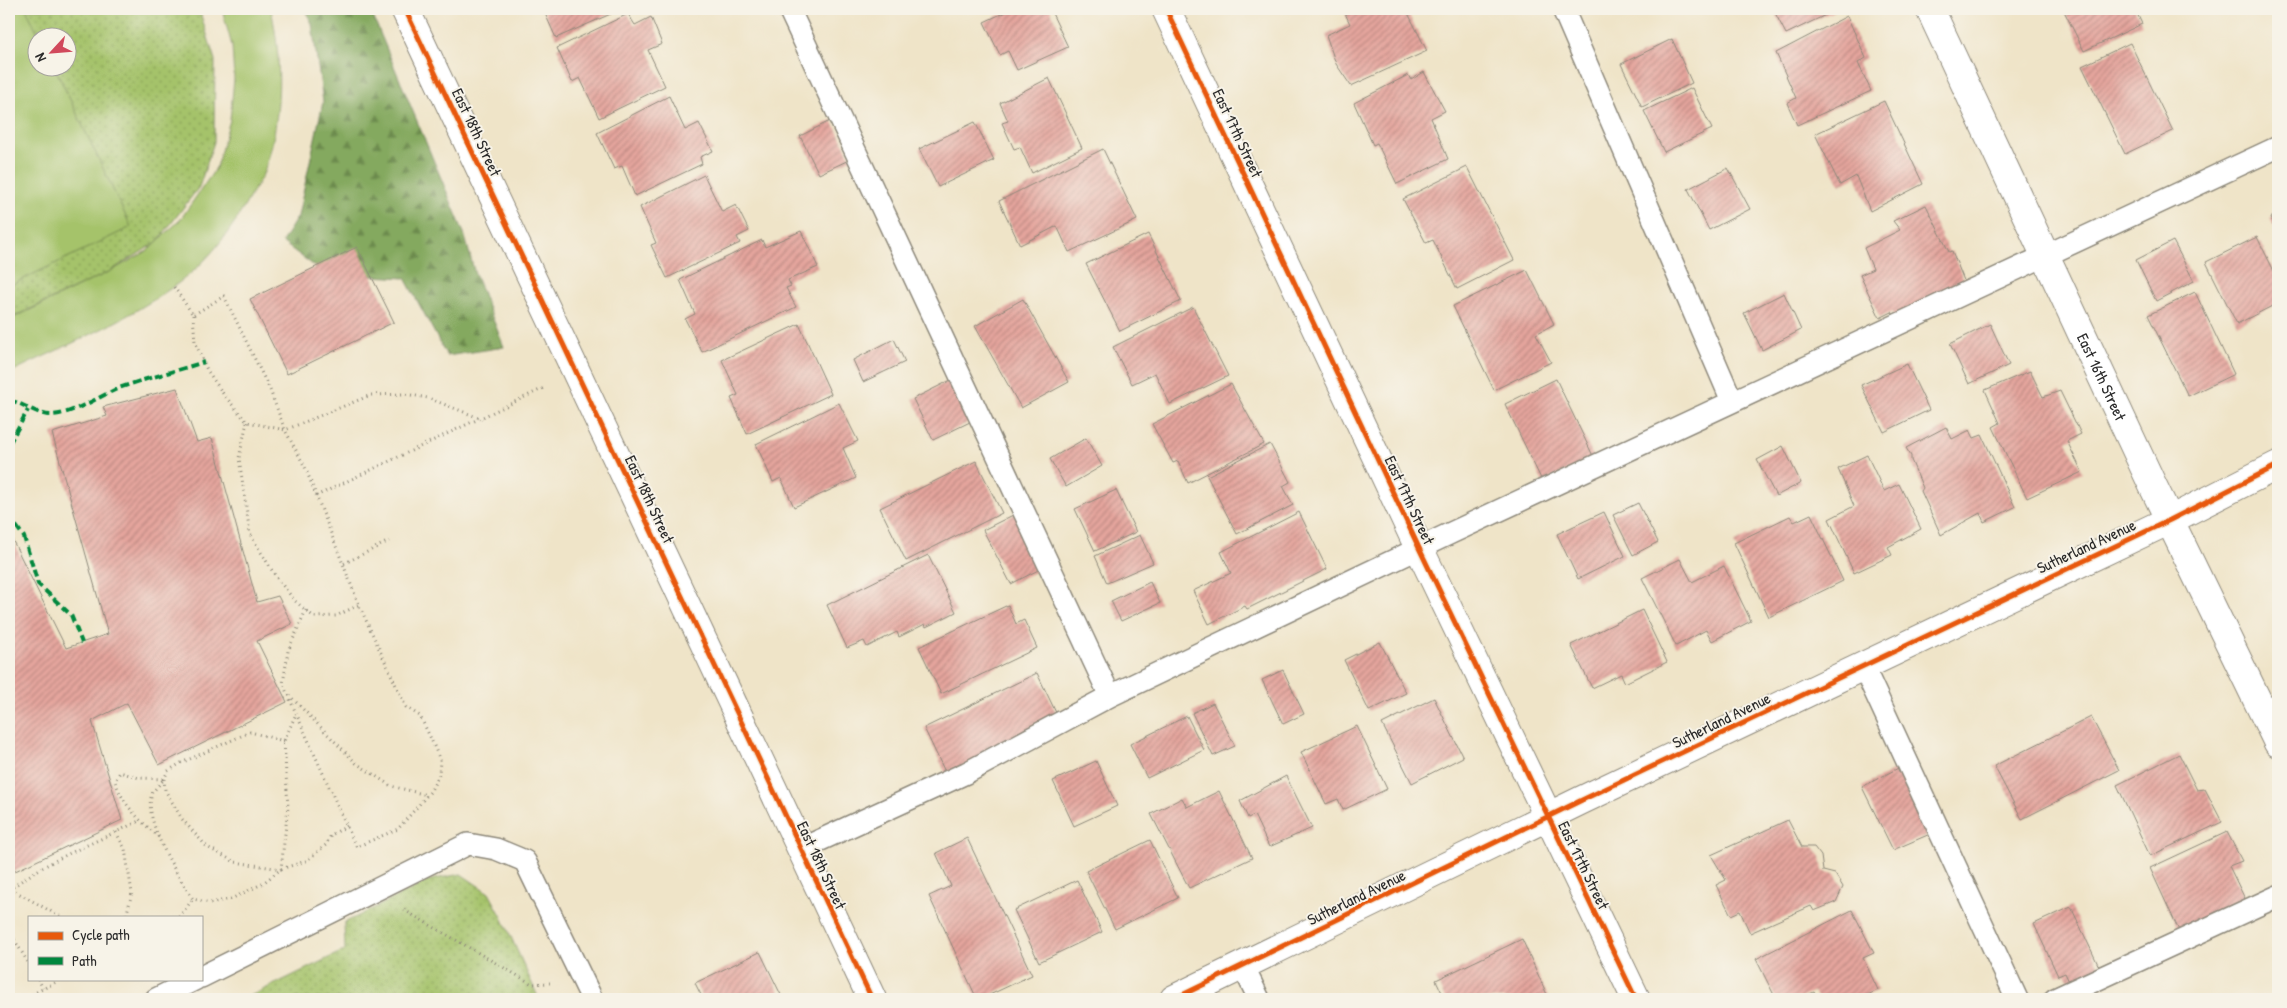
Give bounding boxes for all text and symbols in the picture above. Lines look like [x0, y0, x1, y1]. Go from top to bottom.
north arrow [28, 28, 78, 78]
text: N [29, 50, 50, 65]
street label: East 18th Street [447, 84, 507, 180]
street label: East 17th Street [1208, 85, 1268, 181]
street label: East 16th Street [2072, 329, 2132, 425]
street label: East 18th Street [620, 451, 680, 547]
street label: East 17th Street [1380, 452, 1440, 548]
street label: Sutherland Avenue [2033, 513, 2140, 579]
street label: Sutherland Avenue [1668, 686, 1774, 753]
street label: East 18th Street [792, 817, 852, 913]
street label: East 17th Street [1553, 817, 1615, 913]
street label: Sutherland Avenue [1303, 863, 1409, 930]
legend [28, 916, 202, 980]
text: Cycle path [72, 924, 130, 945]
text: Path [72, 950, 97, 971]

